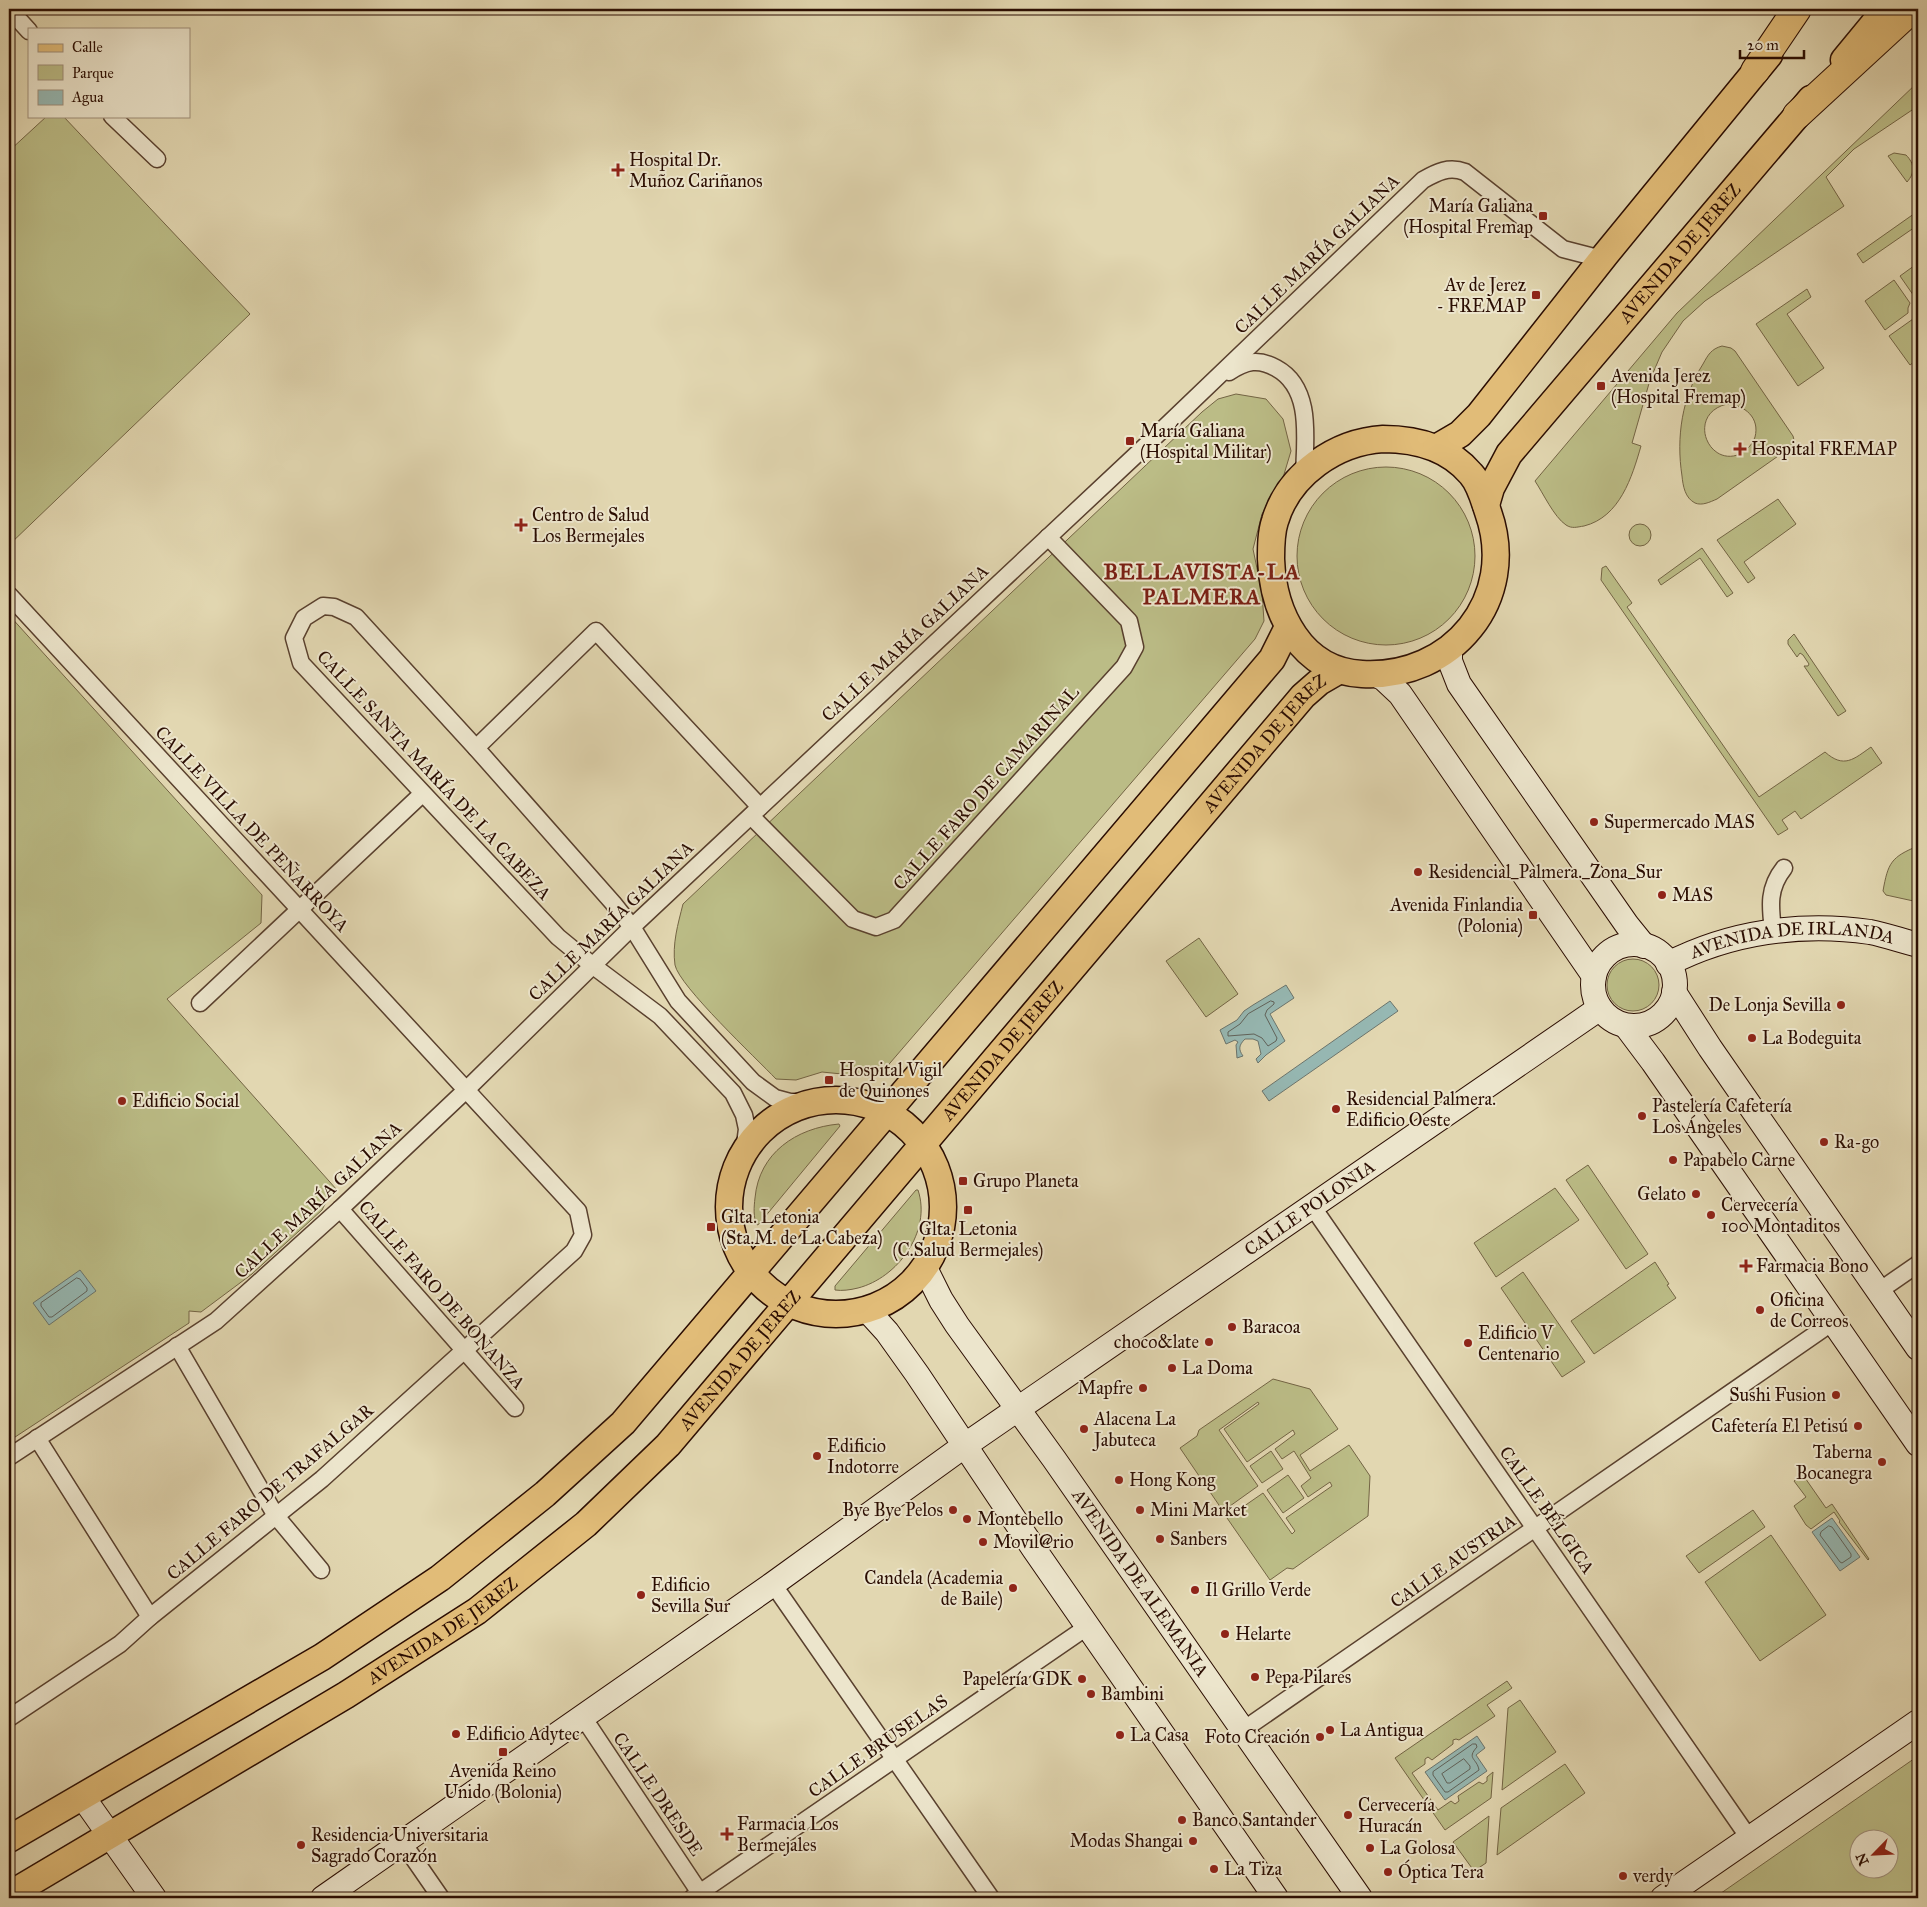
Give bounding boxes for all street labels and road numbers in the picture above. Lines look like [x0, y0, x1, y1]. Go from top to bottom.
street label: CALLE MARÍA GALIANA [1229, 168, 1404, 338]
street label: AVENIDA DE JEREZ [1614, 179, 1746, 328]
street label: CALLE MARÍA GALIANA [816, 558, 993, 726]
street label: CALLE SANTA MARÍA DE LA CABEZA [312, 644, 557, 904]
street label: AVENIDA DE JEREZ [1197, 669, 1330, 818]
street label: CALLE FARO DE CAMARINAL [888, 681, 1084, 895]
street label: CALLE VILLA DE PEÑARROYA [151, 721, 354, 937]
street label: CALLE MARÍA GALIANA [523, 835, 698, 1005]
street label: AVENIDA DE IRLANDA [1686, 917, 1897, 964]
street label: AVENIDA DE JEREZ [936, 976, 1068, 1126]
street label: CALLE MARÍA GALIANA [229, 1115, 406, 1283]
street label: CALLE POLONIA [1240, 1155, 1379, 1261]
street label: CALLE FARO DE BONANZA [354, 1196, 530, 1394]
street label: AVENIDA DE JEREZ [674, 1286, 805, 1436]
street label: CALLE FARO DE TRAFALGAR [162, 1398, 379, 1585]
street label: CALLE BÉLGICA [1495, 1441, 1601, 1578]
street label: AVENIDA DE ALEMANIA [1067, 1484, 1213, 1681]
street label: CALLE AUSTRIA [1386, 1509, 1520, 1613]
street label: AVENIDA DE JEREZ [363, 1572, 522, 1690]
street label: CALLE BRUSELAS [804, 1690, 952, 1802]
street label: CALLE DRESDE [608, 1728, 708, 1860]

